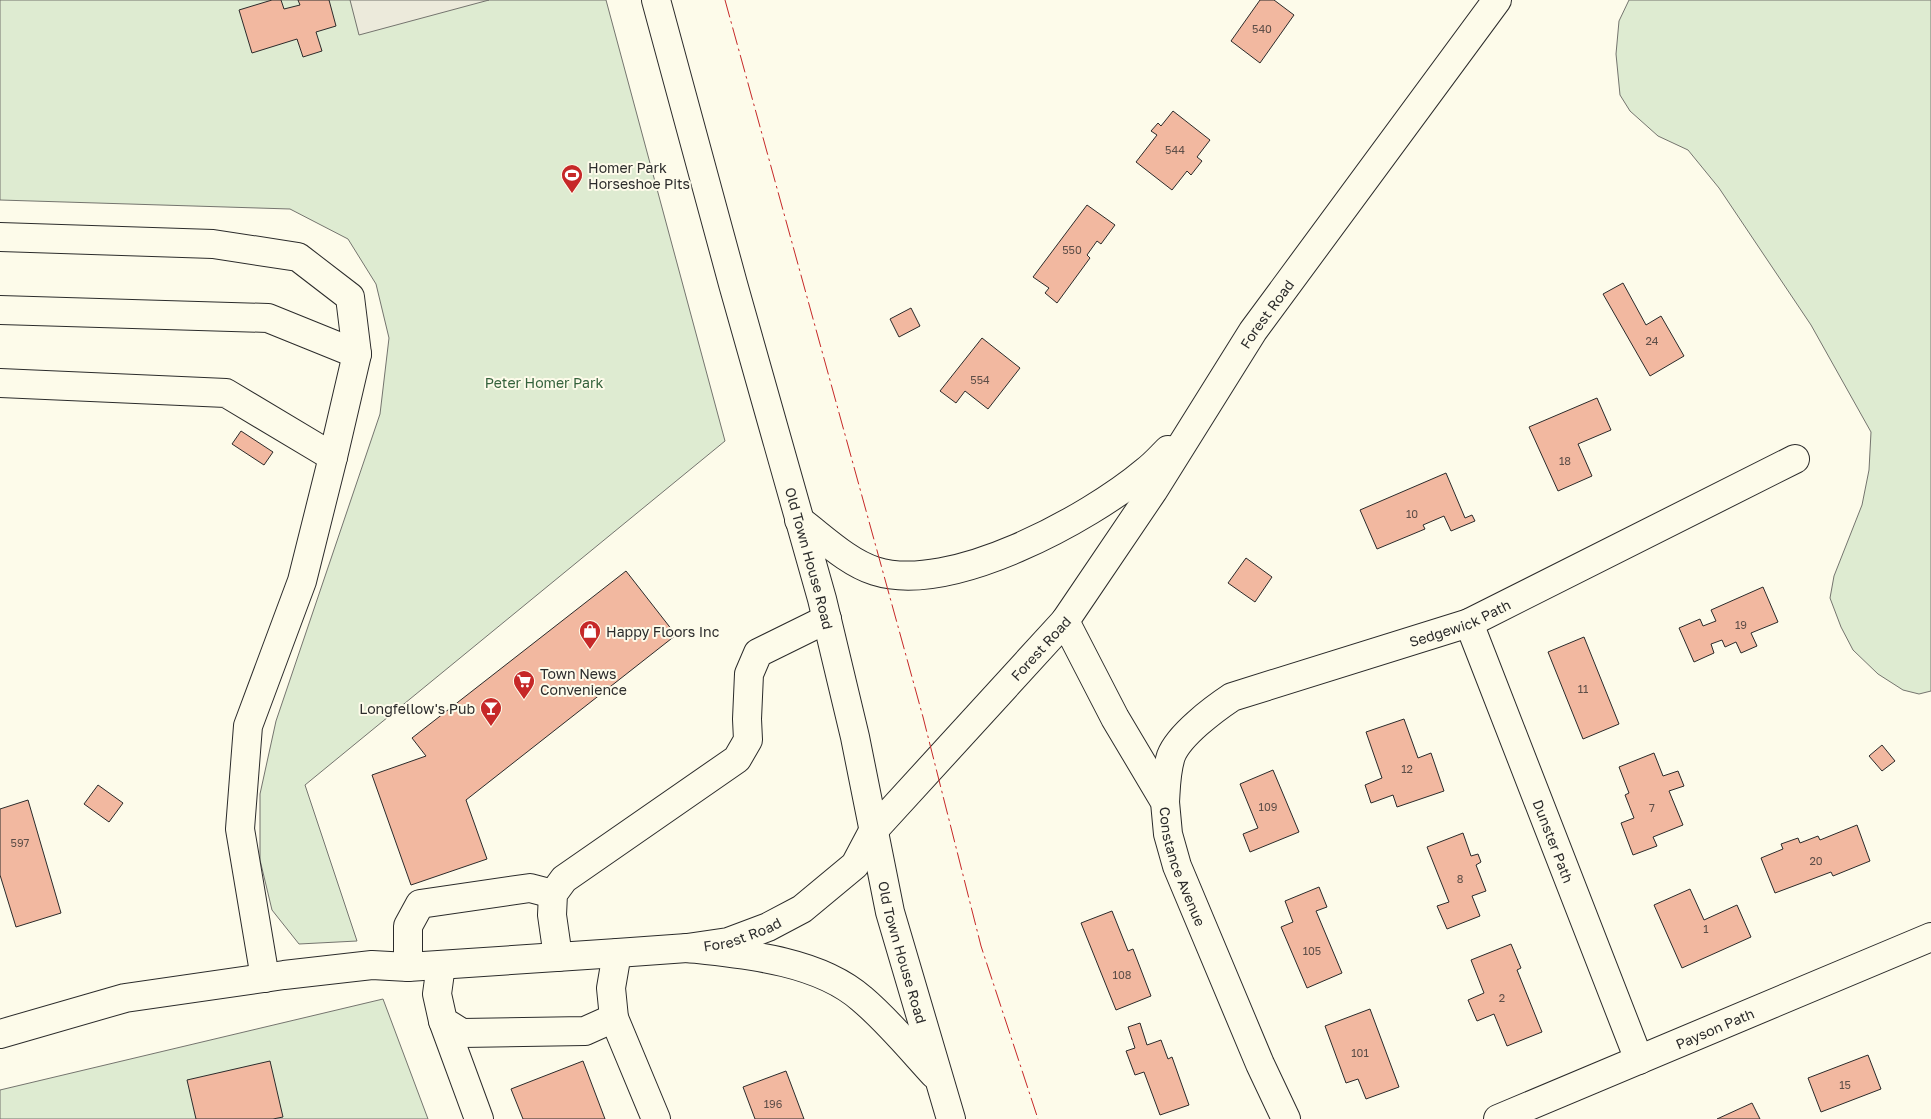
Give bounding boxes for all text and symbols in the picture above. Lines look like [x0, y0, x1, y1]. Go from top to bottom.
house number: 540 [1252, 22, 1272, 35]
house number: 544 [1165, 143, 1185, 156]
place label: Homer Park Horseshoe Pits [588, 159, 690, 192]
sports icon: Homer Park Horseshoe Pits [560, 163, 584, 194]
house number: 550 [1062, 243, 1082, 256]
street label: Forest Road [1236, 276, 1297, 351]
house number: 24 [1645, 334, 1659, 347]
house number: 554 [970, 373, 990, 386]
park label: Peter Homer Park [485, 374, 603, 391]
house number: 18 [1559, 454, 1571, 467]
street label: Old Town House Road [782, 485, 837, 631]
house number: 10 [1406, 507, 1418, 520]
street label: Sedgewick Path [1407, 595, 1513, 650]
street label: Forest Road [1007, 612, 1074, 684]
house number: 19 [1735, 618, 1747, 631]
shop icon: Happy Floors Inc [578, 619, 602, 650]
place label: Happy Floors Inc [606, 623, 720, 640]
place label: Town News Convenience [540, 665, 627, 698]
supermarket icon: Town News Convenience [512, 669, 536, 700]
house number: 11 [1578, 682, 1588, 695]
bar icon: Longfellow's Pub [479, 696, 503, 727]
place label: Longfellow's Pub [359, 700, 475, 717]
house number: 12 [1401, 762, 1413, 775]
street label: Dunster Path [1530, 797, 1578, 885]
house number: 109 [1259, 800, 1277, 813]
house number: 7 [1649, 801, 1655, 814]
street label: Constance Avenue [1157, 806, 1210, 928]
house number: 597 [11, 836, 30, 849]
house number: 20 [1809, 854, 1823, 867]
house number: 8 [1457, 872, 1464, 885]
street label: Old Town House Road [876, 880, 931, 1025]
street label: Forest Road [702, 913, 784, 954]
house number: 1 [1703, 922, 1709, 935]
house number: 105 [1303, 944, 1321, 957]
house number: 108 [1113, 968, 1132, 981]
house number: 2 [1499, 991, 1505, 1004]
street label: Payson Path [1673, 1004, 1756, 1052]
house number: 101 [1351, 1046, 1369, 1059]
house number: 15 [1839, 1078, 1851, 1091]
house number: 196 [764, 1097, 783, 1110]

